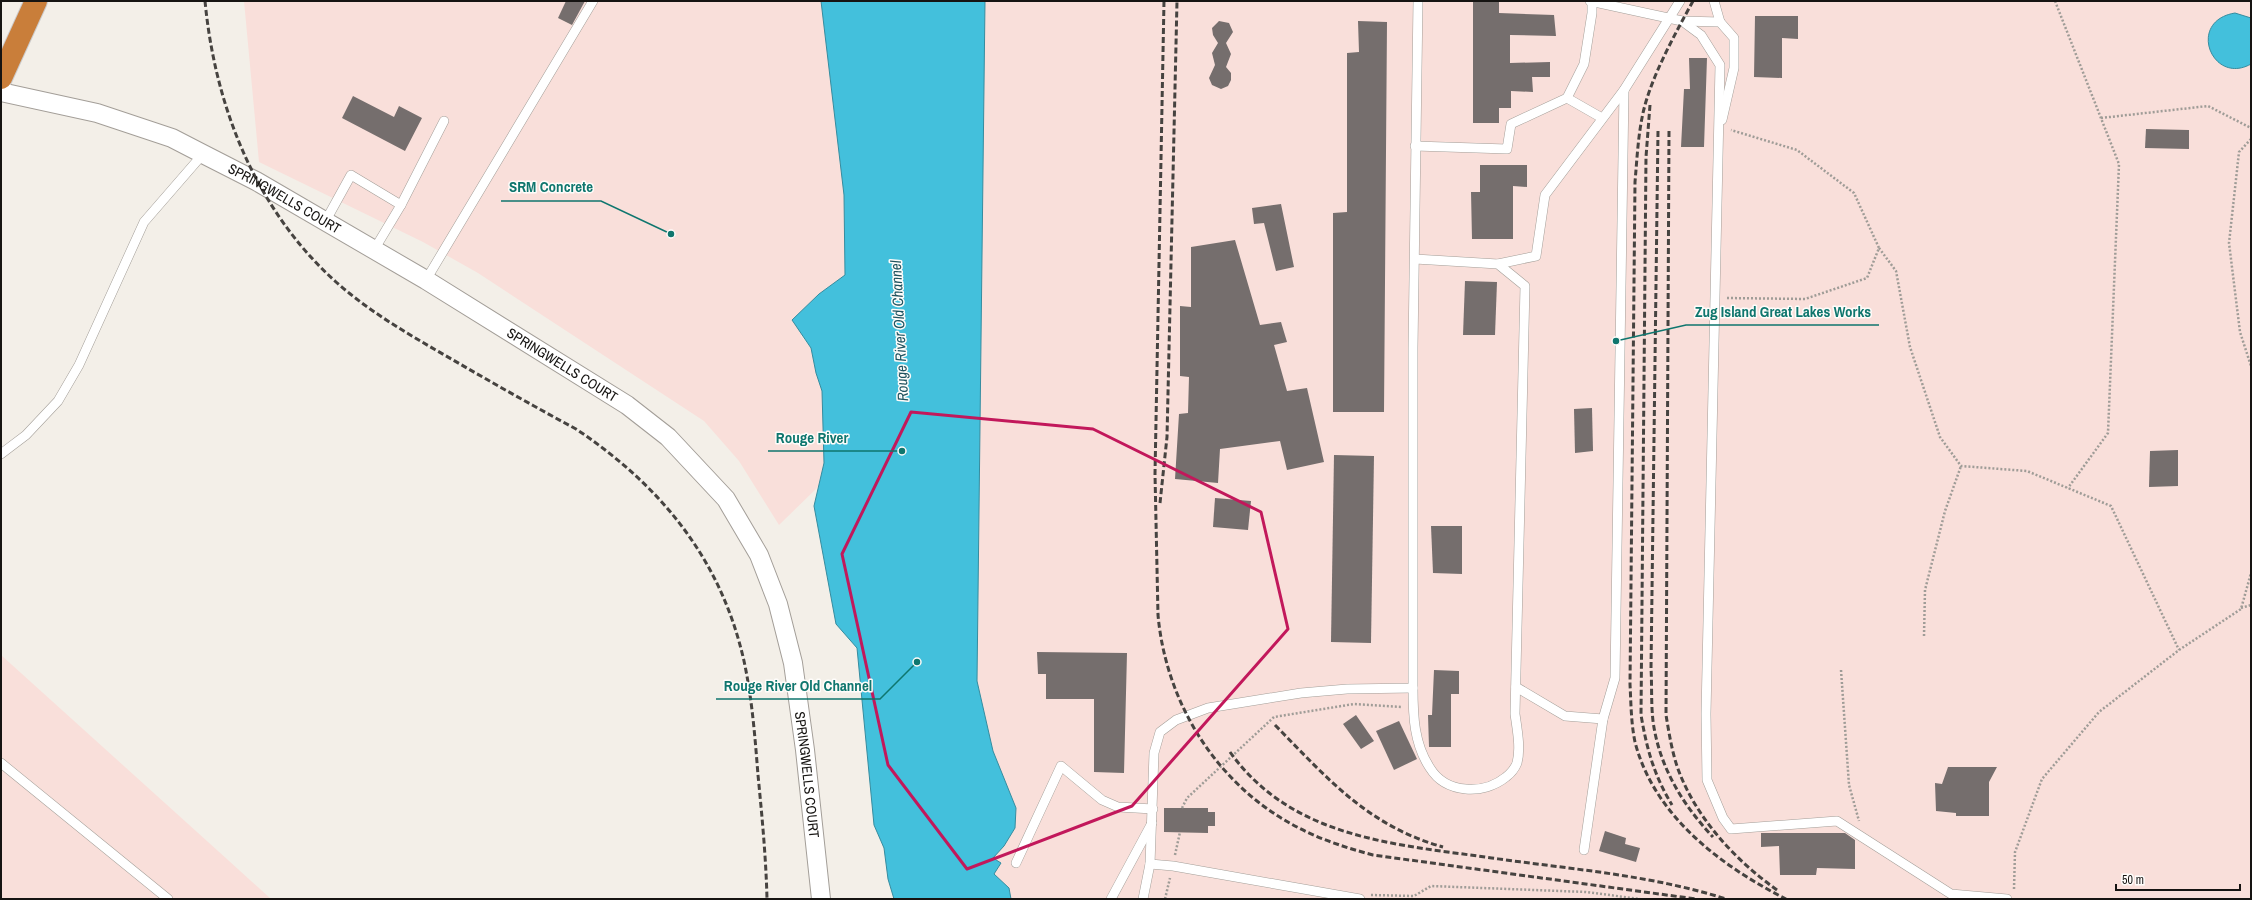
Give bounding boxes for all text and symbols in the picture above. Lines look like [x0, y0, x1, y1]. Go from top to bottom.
street label: SPRINGWELLS COURT [225, 159, 344, 237]
callout: SRM Concrete [501, 174, 601, 201]
text: SRM Concrete [509, 176, 593, 197]
water label: Rouge River Old Channel [885, 260, 913, 402]
callout: Zug Island Great Lakes Works [1686, 298, 1879, 325]
text: Zug Island Great Lakes Works [1695, 301, 1871, 322]
street label: SPRINGWELLS COURT [504, 324, 621, 406]
callout: Rouge River [768, 424, 856, 451]
text: Rouge River [776, 427, 848, 448]
callout: Rouge River Old Channel [716, 672, 880, 699]
text: Rouge River Old Channel [724, 675, 872, 696]
street label: SPRINGWELLS COURT [791, 710, 823, 839]
scale bar [2116, 866, 2240, 892]
text: 50 m [2122, 872, 2144, 888]

